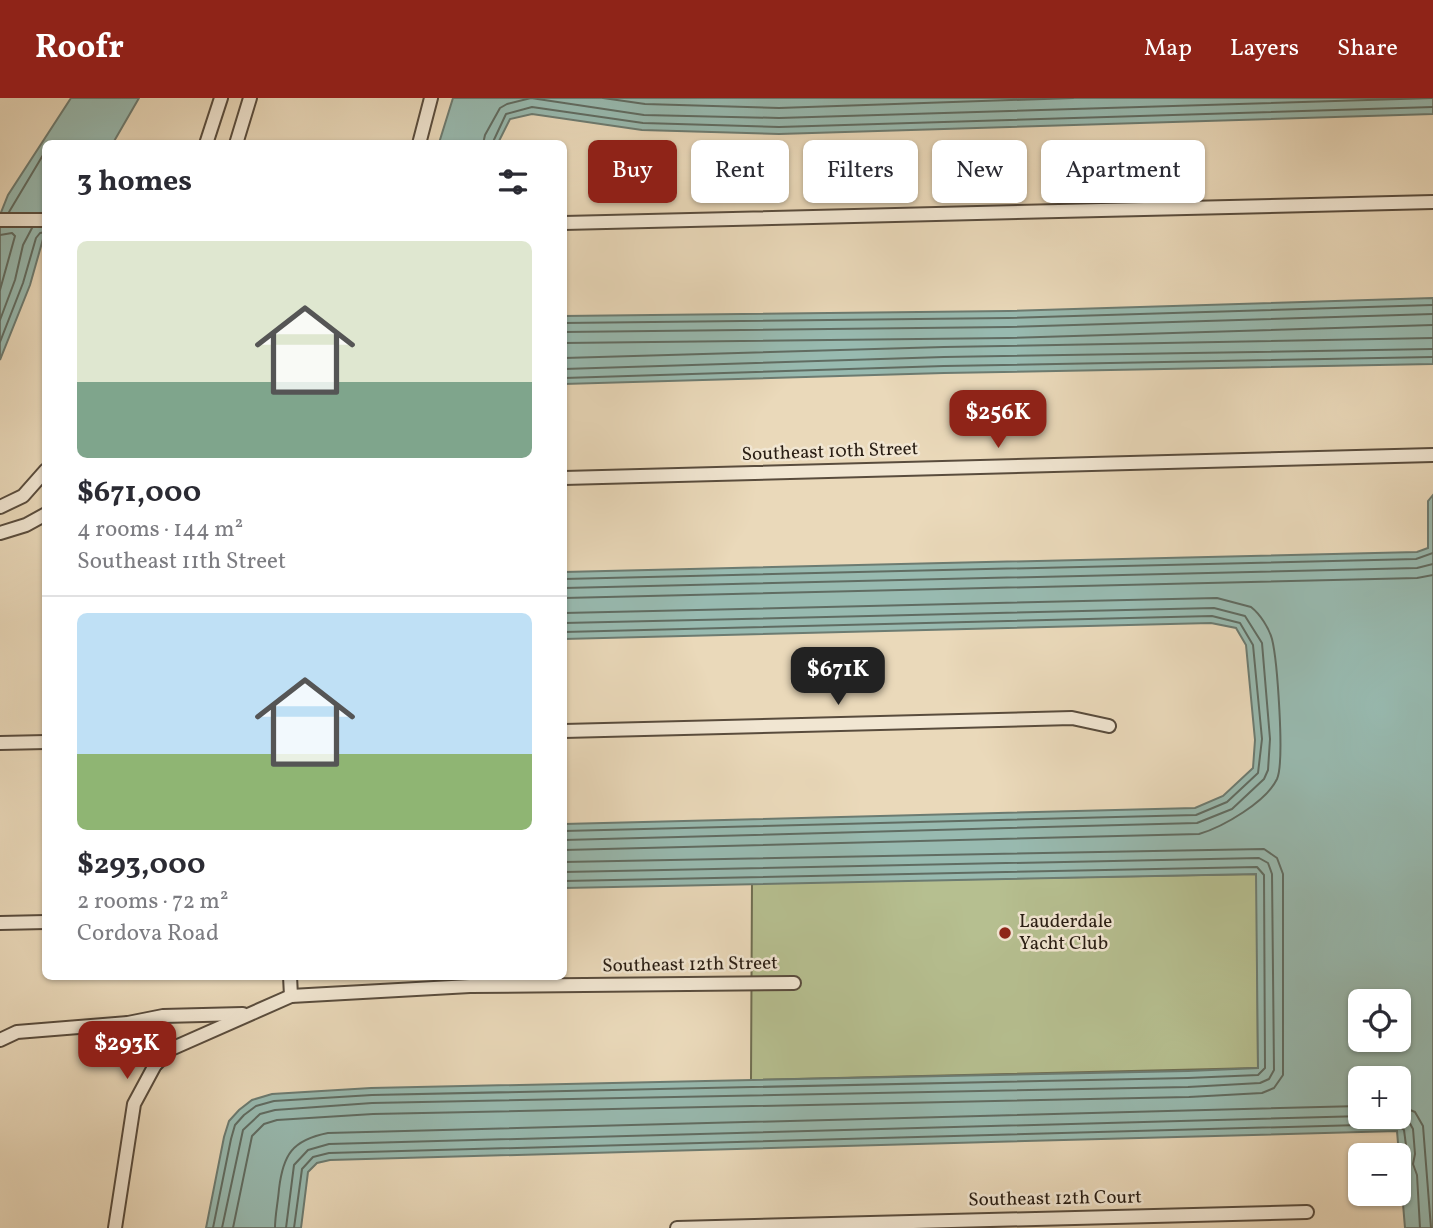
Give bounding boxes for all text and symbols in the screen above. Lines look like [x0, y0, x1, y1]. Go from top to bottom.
text: Roofr [35, 26, 124, 72]
text: Map [1144, 32, 1192, 66]
text: Layers [1230, 32, 1299, 66]
text: Share [1337, 32, 1398, 66]
chip: Buy [588, 140, 677, 203]
chip: Rent [691, 140, 789, 203]
chip: Filters [803, 140, 918, 203]
chip: New [932, 140, 1027, 203]
chip: Apartment [1041, 140, 1205, 203]
text: 3 homes [77, 161, 192, 203]
icon: filters [494, 163, 532, 201]
icon: home [242, 287, 368, 413]
pin: $256K [949, 390, 1047, 450]
text: $256K [965, 397, 1031, 429]
street label: Southeast 10th Street [741, 436, 919, 468]
text: $671,000 [77, 472, 201, 514]
text: 4 rooms · 144 m² [77, 514, 243, 546]
text: Southeast 11th Street [77, 546, 286, 578]
pin: $671K [789, 648, 887, 707]
text: $671K [807, 654, 869, 686]
icon: home [242, 659, 368, 785]
text: $293,000 [77, 844, 205, 886]
text: 2 rooms · 72 m² [77, 886, 228, 918]
place label: Lauderdale Yacht Club [1019, 909, 1112, 957]
text: Cordova Road [77, 918, 219, 950]
marker: Lauderdale Yacht Club [997, 925, 1013, 941]
street label: Southeast 12th Street [602, 950, 778, 980]
map controls [1348, 989, 1411, 1206]
button: locate [1348, 989, 1411, 1052]
pin: $293K [78, 1021, 176, 1081]
text: $293K [94, 1028, 160, 1060]
button: + [1348, 1066, 1411, 1129]
button: − [1348, 1143, 1411, 1206]
street label: Southeast 12th Court [968, 1184, 1142, 1214]

